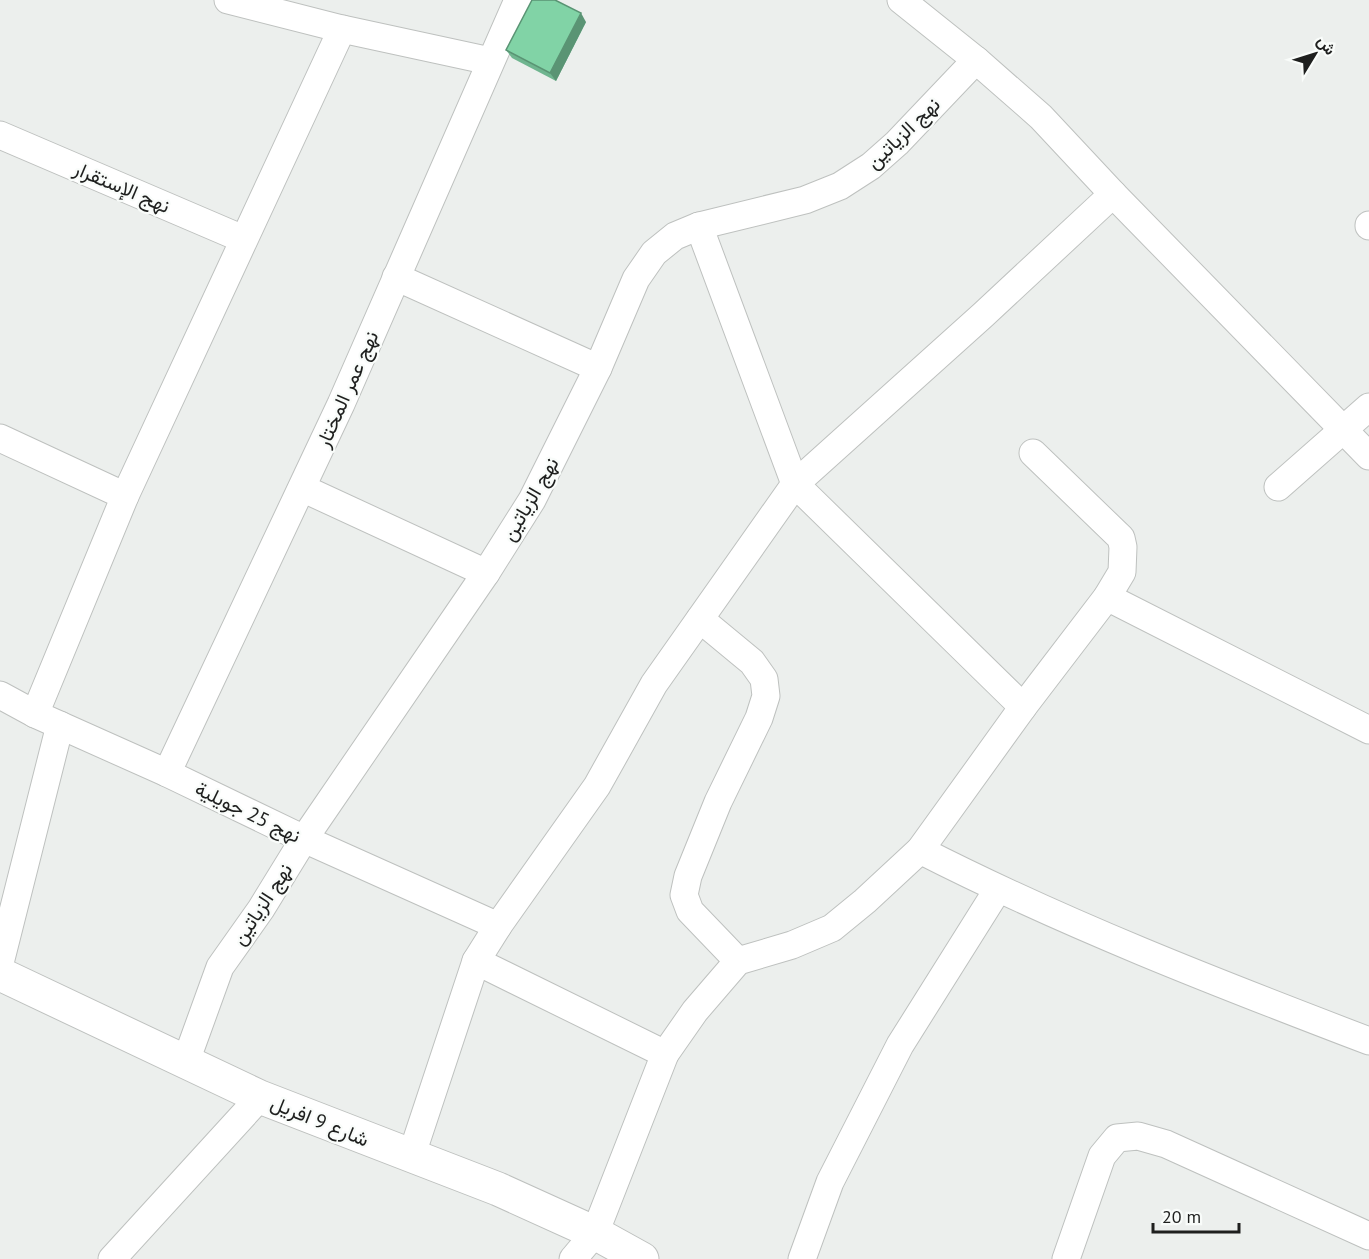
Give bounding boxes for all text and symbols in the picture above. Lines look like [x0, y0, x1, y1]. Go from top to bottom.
north arrow [1285, 24, 1345, 84]
text: ش [1313, 31, 1341, 59]
street label: نهج الزياتين [861, 91, 946, 175]
street label: نهج الإستقرار [69, 155, 174, 220]
street label: نهج عمر المختار [309, 327, 385, 453]
street label: نهج الزياتين [496, 452, 565, 546]
street label: نهج 25 جويلية [190, 775, 305, 850]
street label: نهج الزياتين [226, 858, 299, 951]
street label: شارع 9 افريل [267, 1090, 373, 1153]
scale bar [1153, 1196, 1238, 1234]
text: 20 m [1162, 1205, 1201, 1228]

